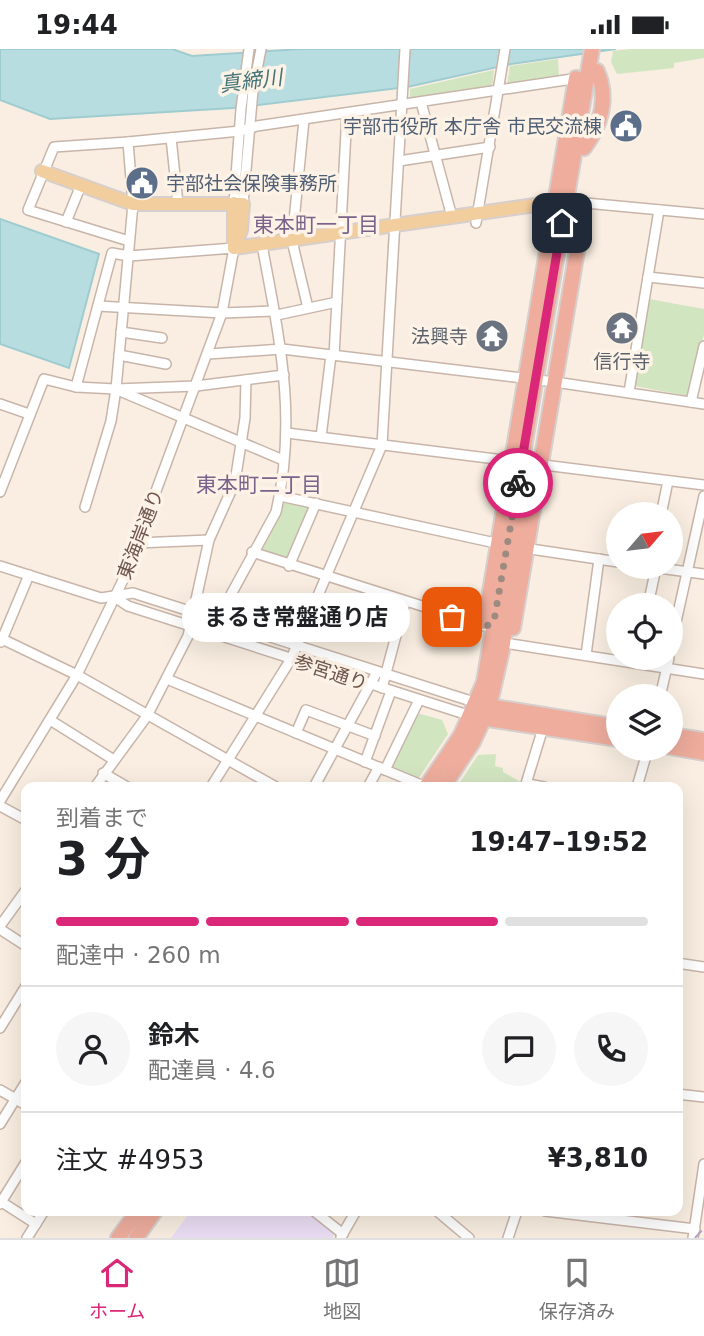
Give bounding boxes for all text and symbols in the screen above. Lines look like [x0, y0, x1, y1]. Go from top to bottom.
text: 19:44 [35, 10, 118, 40]
water label: 真締川 [218, 65, 286, 97]
public building icon: 宇部市役所 本庁舎 市民交流棟 [607, 107, 645, 145]
place label: 宇部市役所 本庁舎 市民交流棟 [343, 115, 602, 137]
public building icon: 宇部社会保険事務所 [123, 164, 161, 202]
place label: 宇部社会保険事務所 [166, 172, 337, 194]
pin [532, 193, 592, 253]
icon: home [543, 204, 581, 242]
district label: 東本町一丁目 [253, 213, 379, 237]
temple icon: 信行寺 [603, 309, 641, 347]
temple icon: 法興寺 [473, 317, 511, 355]
place label: 法興寺 [411, 325, 468, 347]
place label: 信行寺 [593, 350, 651, 372]
courier [483, 448, 553, 518]
icon: bike [499, 464, 537, 502]
district label: 東本町二丁目 [196, 473, 322, 497]
street label: 東海岸通り [113, 486, 167, 582]
north arrow [606, 502, 682, 579]
map controls [606, 502, 683, 761]
pin [422, 587, 482, 647]
callout: まるき常盤通り店 [182, 593, 410, 641]
button: locate [606, 593, 683, 670]
icon: bag [433, 598, 471, 636]
text: まるき常盤通り店 [204, 604, 388, 630]
street label: 参宮通り [291, 650, 371, 694]
button: layers [606, 684, 683, 761]
text: 到着まで [56, 805, 148, 831]
text: 19:47–19:52 [469, 827, 648, 857]
text: 3 分 [56, 832, 150, 886]
text: 配達中 · 260 m [56, 942, 221, 968]
button: person [56, 1012, 130, 1086]
button: chat [482, 1012, 556, 1086]
button: phone [574, 1012, 648, 1086]
text: 鈴木 [148, 1020, 200, 1050]
text: 配達員 · 4.6 [148, 1057, 276, 1083]
text: ¥3,810 [548, 1143, 648, 1173]
text: 注文 #4953 [56, 1145, 204, 1175]
tab: ホーム [89, 1254, 145, 1323]
tab: 地図 [323, 1254, 361, 1323]
tab: 保存済み [539, 1254, 615, 1323]

